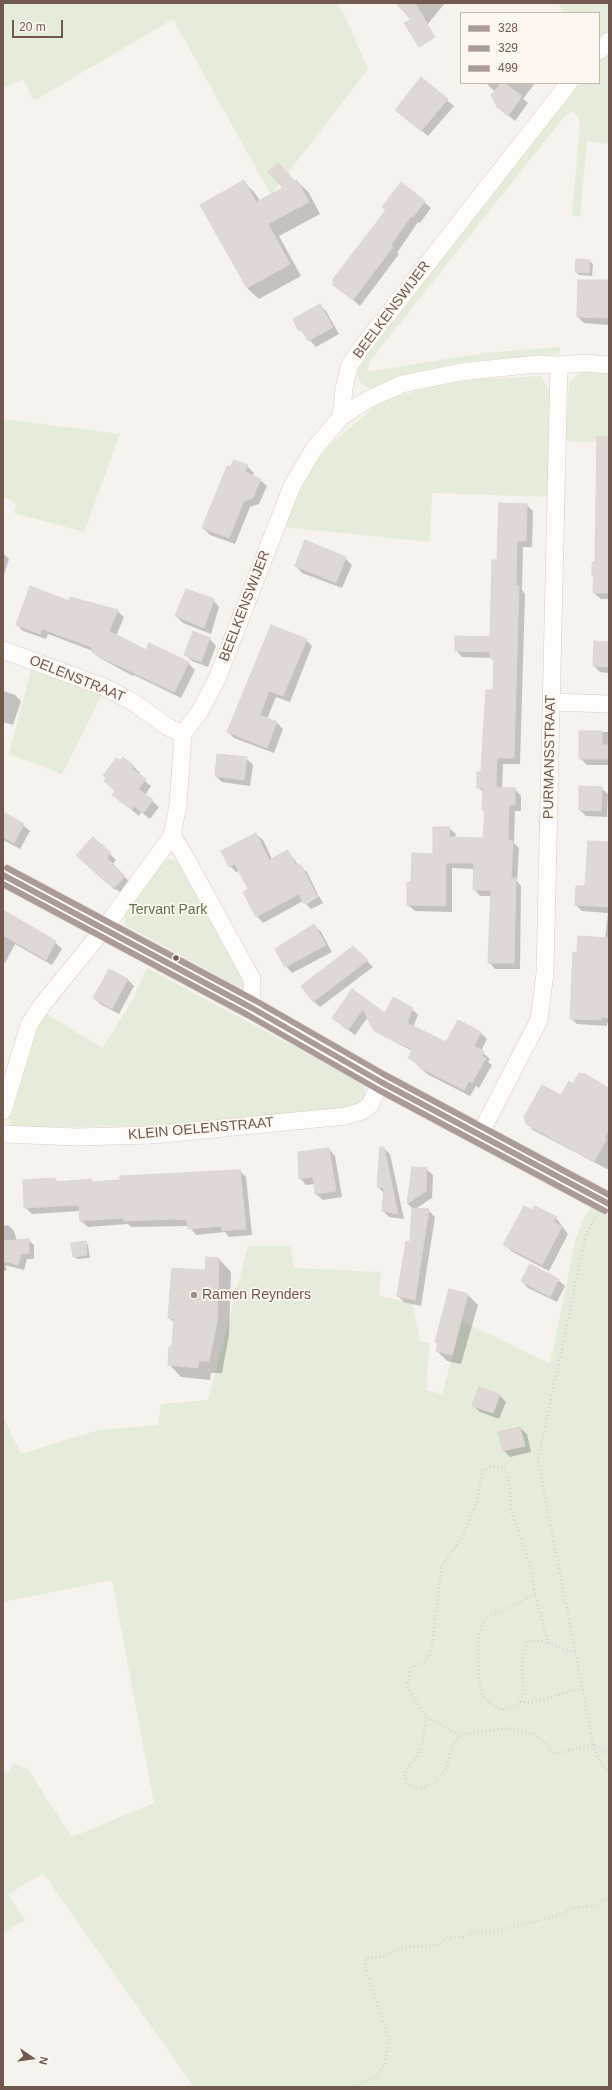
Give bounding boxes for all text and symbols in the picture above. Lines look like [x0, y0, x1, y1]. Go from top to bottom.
scale bar [14, 12, 65, 38]
legend [460, 12, 600, 84]
text: 20 m [19, 20, 46, 34]
text: 328 [498, 21, 518, 35]
text: 329 [498, 41, 518, 55]
text: 499 [498, 61, 518, 75]
street label: BEELKENSWIJER [350, 258, 434, 362]
street label: BEELKENSWIJER [216, 548, 274, 664]
street label: OELENSTRAAT [27, 652, 127, 706]
street label: PURMANSSTRAAT [541, 695, 559, 819]
park label: Tervant Park [129, 902, 207, 918]
unlabelled marker [171, 953, 181, 963]
street label: KLEIN OELENSTRAAT [128, 1114, 274, 1144]
place label: Ramen Reynders [202, 1287, 311, 1303]
marker: Ramen Reynders [189, 1290, 199, 1300]
north arrow [12, 2038, 52, 2078]
text: N [37, 2055, 50, 2066]

